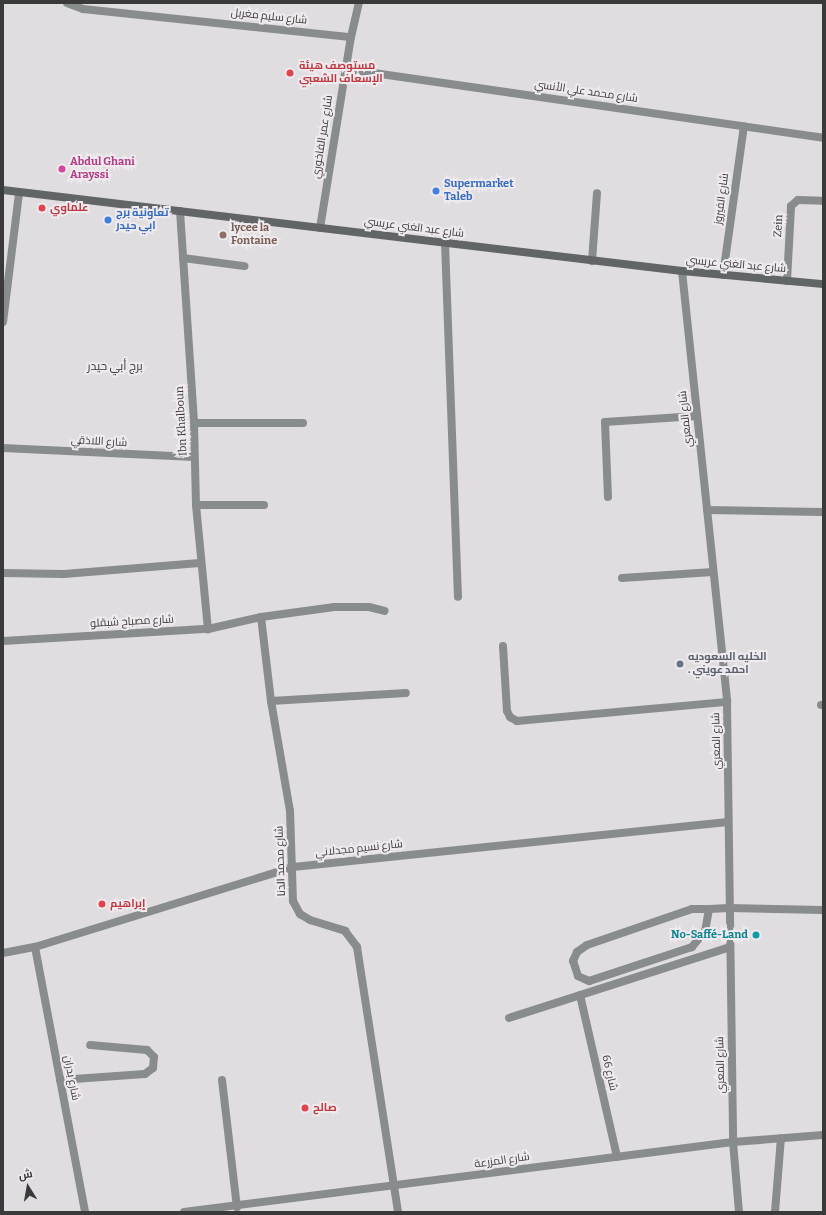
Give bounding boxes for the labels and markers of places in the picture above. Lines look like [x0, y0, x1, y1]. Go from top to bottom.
place label: مستوصف هيئة الإسعاف الشعبي [299, 60, 383, 86]
marker: مستوصف هيئة الإسعاف الشعبي [284, 67, 296, 79]
place label: Abdul Ghani Arayssi [70, 156, 135, 182]
marker: Abdul Ghani Arayssi [57, 164, 67, 174]
place label: Supermarket Taleb [444, 178, 513, 204]
marker: Supermarket Taleb [431, 186, 441, 196]
place label: علماوي [50, 201, 88, 215]
marker: علماوي [37, 203, 47, 213]
place label: تعاونية برج ابي حيدر [116, 207, 168, 233]
marker: تعاونية برج ابي حيدر [103, 215, 113, 225]
place label: lycee la Fontaine [231, 222, 277, 248]
marker: lycee la Fontaine [218, 230, 228, 240]
place label: الخليه السعوديه . احمد عويني [688, 651, 767, 677]
marker: الخليه السعوديه . احمد عويني [675, 659, 685, 669]
place label: إبراهيم [110, 897, 145, 911]
marker: إبراهيم [97, 899, 107, 909]
place label: No-Saffé-Land [671, 928, 748, 942]
marker: No-Saffé-Land [751, 930, 761, 940]
place label: صالح [313, 1101, 337, 1115]
marker: صالح [300, 1103, 310, 1113]

